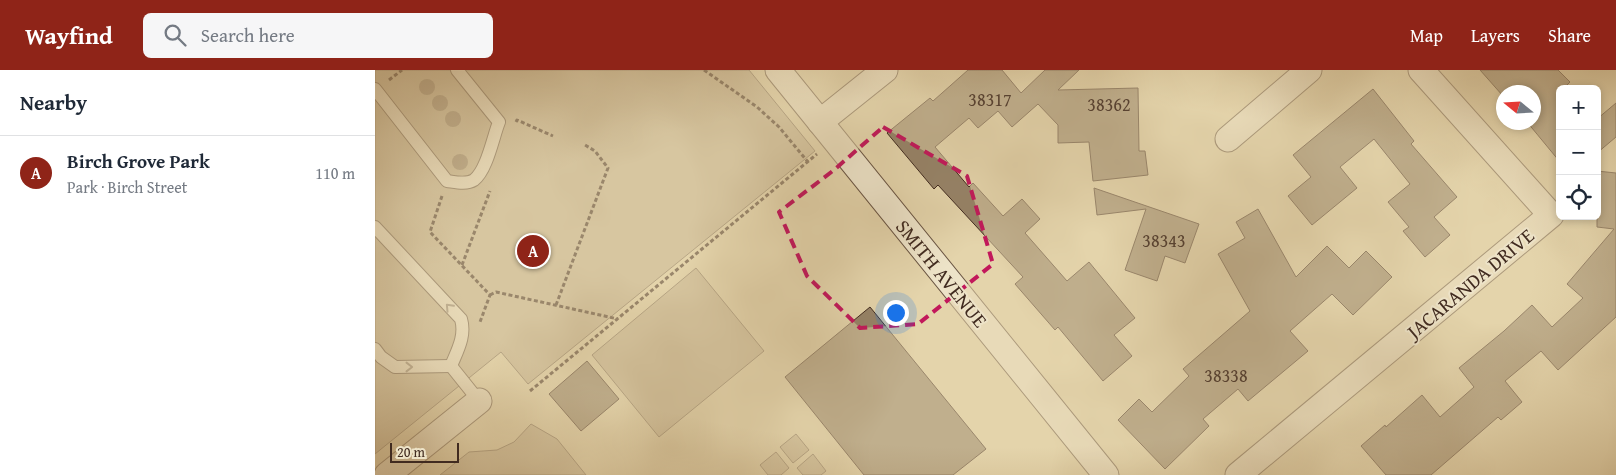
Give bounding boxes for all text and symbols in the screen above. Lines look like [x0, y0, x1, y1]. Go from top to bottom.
search box [143, 13, 493, 58]
text: Wayfind [25, 18, 113, 53]
icon: search [161, 21, 189, 49]
text: Search here [201, 21, 295, 49]
text: Map [1410, 22, 1443, 49]
text: Layers [1471, 22, 1520, 49]
text: Share [1548, 22, 1591, 49]
north arrow [1496, 85, 1541, 130]
map controls [1556, 85, 1601, 220]
button: + [1556, 85, 1601, 130]
house number: 38317 [968, 86, 1012, 113]
text: Nearby [20, 87, 87, 118]
house number: 38362 [1087, 91, 1131, 118]
button: − [1556, 130, 1601, 175]
text: Birch Grove Park [67, 147, 210, 175]
text: A [31, 161, 41, 185]
text: 110 m [315, 161, 355, 185]
text: Park · Birch Street [67, 175, 187, 199]
button: locate [1556, 175, 1601, 220]
street label: SMITH AVENUE [889, 213, 995, 333]
street label: JACARANDA DRIVE [1398, 221, 1540, 347]
house number: 38343 [1142, 227, 1186, 254]
pin: A [517, 232, 549, 270]
your location [883, 300, 909, 326]
one-way arrow [446, 304, 455, 313]
one-way arrow [406, 362, 413, 372]
house number: 38338 [1204, 362, 1248, 389]
scale bar [390, 440, 459, 463]
text: 20 m [397, 442, 425, 462]

